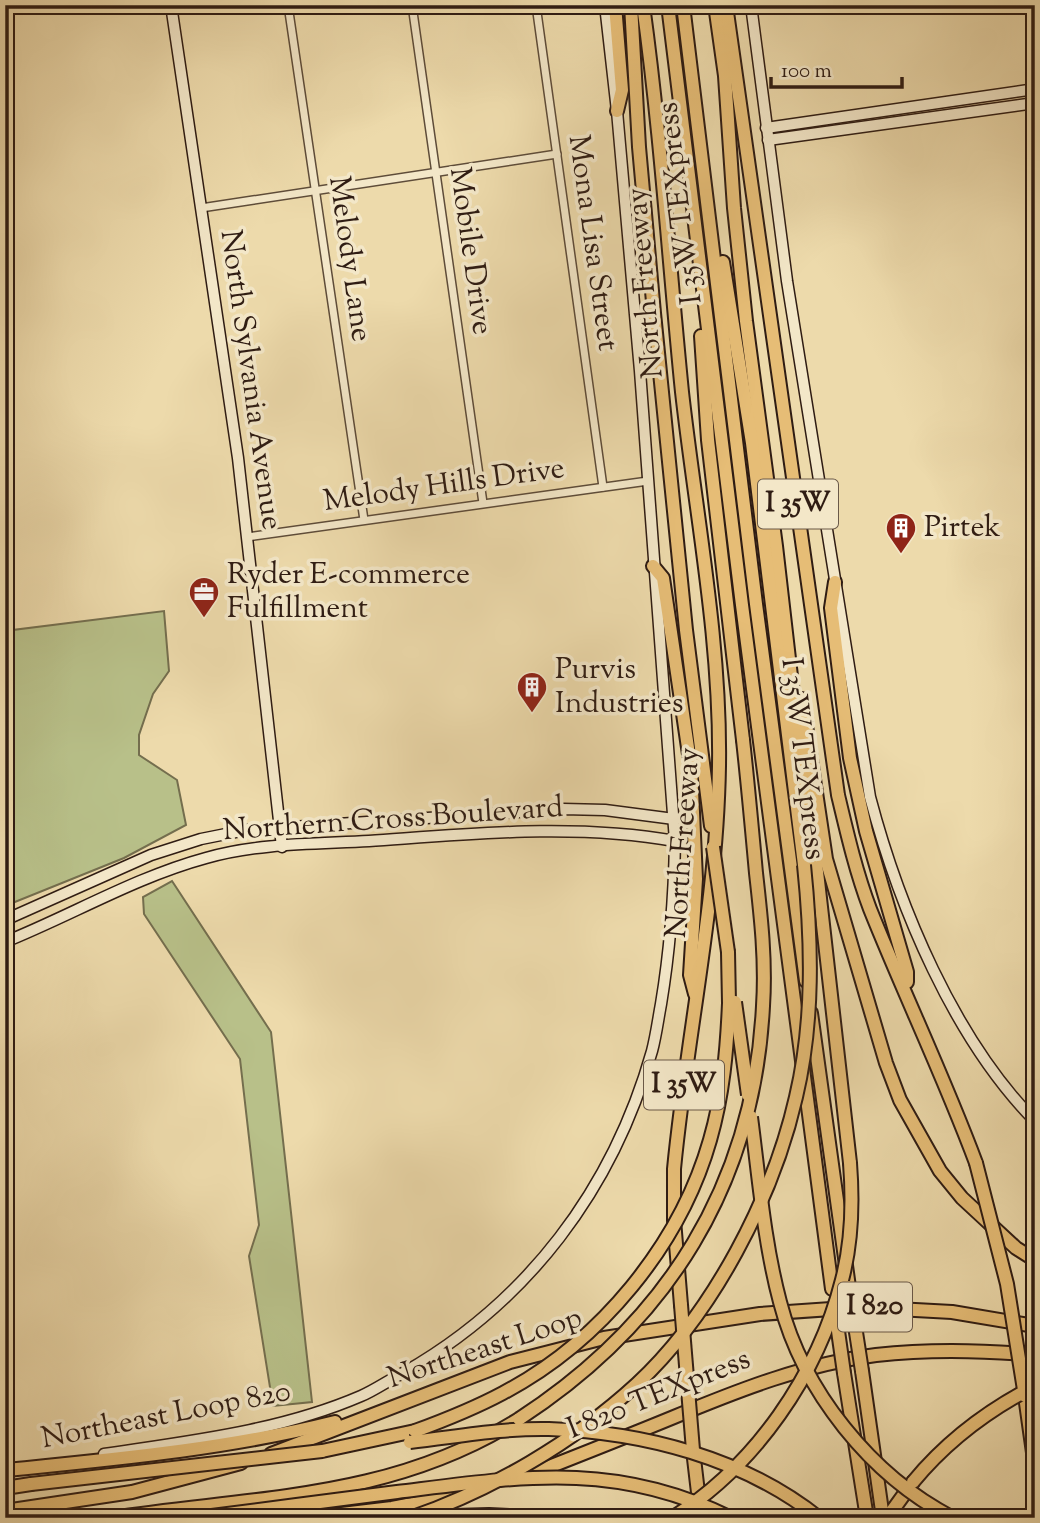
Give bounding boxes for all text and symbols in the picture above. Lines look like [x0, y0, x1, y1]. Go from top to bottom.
scale bar [771, 46, 902, 90]
text: 100 m [781, 57, 832, 87]
street label: I 35W TEXpress [647, 100, 715, 306]
street label: Mona Lisa Street [556, 132, 628, 354]
street label: Mobile Drive [437, 164, 503, 338]
street label: Melody Lane [316, 173, 382, 345]
street label: North Freeway [616, 186, 676, 380]
street label: North Sylvania Avenue [208, 227, 292, 533]
street label: Melody Hills Drive [321, 448, 567, 524]
road number: I 35W [758, 480, 838, 528]
place label: Pirtek [924, 507, 1001, 550]
building icon: Pirtek [884, 511, 918, 555]
place label: Ryder E-commerce Fulfillment [227, 554, 470, 631]
office icon: Ryder E-commerce Fulfillment [187, 575, 221, 619]
place label: Purvis Industries [555, 649, 684, 726]
street label: I 35W TEXpress [768, 656, 836, 862]
building icon: Purvis Industries [515, 670, 549, 714]
street label: North Freeway [656, 746, 712, 940]
street label: Northern Cross Boulevard [221, 787, 565, 853]
road number: I 35W [644, 1060, 724, 1110]
road number: I 820 [838, 1282, 912, 1332]
street label: Northeast Loop [382, 1297, 588, 1401]
street label: I 820 TEXpress [561, 1339, 757, 1451]
street label: Northeast Loop 820 [38, 1371, 294, 1461]

